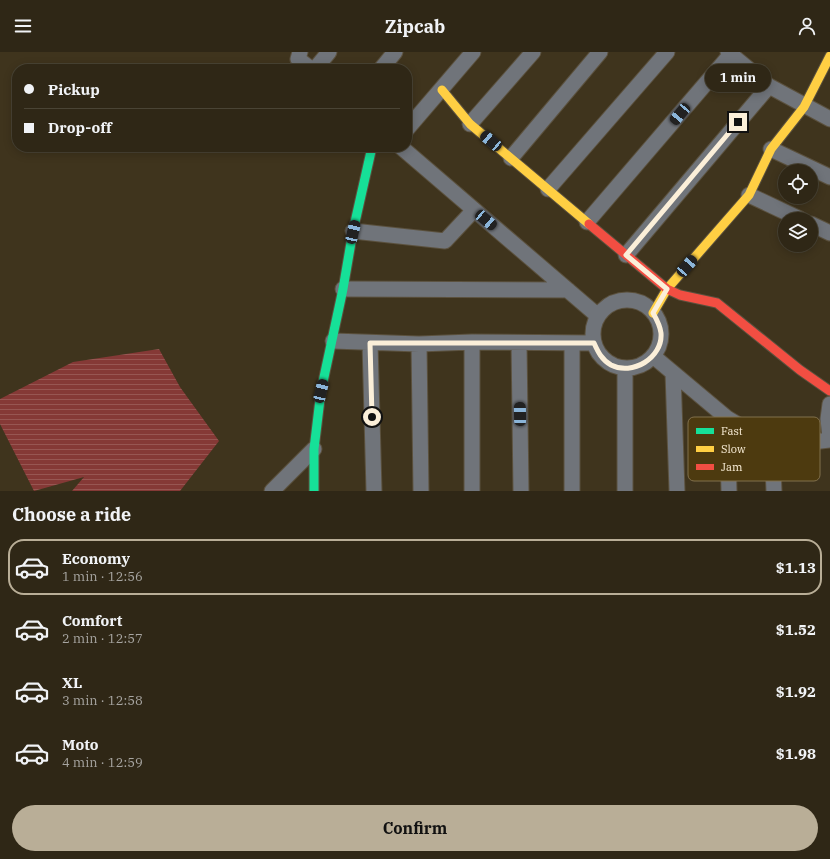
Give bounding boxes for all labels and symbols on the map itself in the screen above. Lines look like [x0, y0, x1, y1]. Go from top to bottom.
callout: 1 min [705, 64, 771, 92]
car [668, 101, 692, 127]
route end [729, 113, 747, 131]
car [478, 129, 504, 153]
car [473, 208, 499, 232]
car [344, 219, 362, 245]
car [675, 253, 699, 279]
car [312, 378, 330, 404]
car [514, 402, 526, 426]
route start [363, 408, 381, 426]
legend [688, 417, 820, 481]
text: Fast [721, 424, 743, 438]
text: Slow [721, 442, 746, 456]
text: Jam [721, 460, 743, 474]

